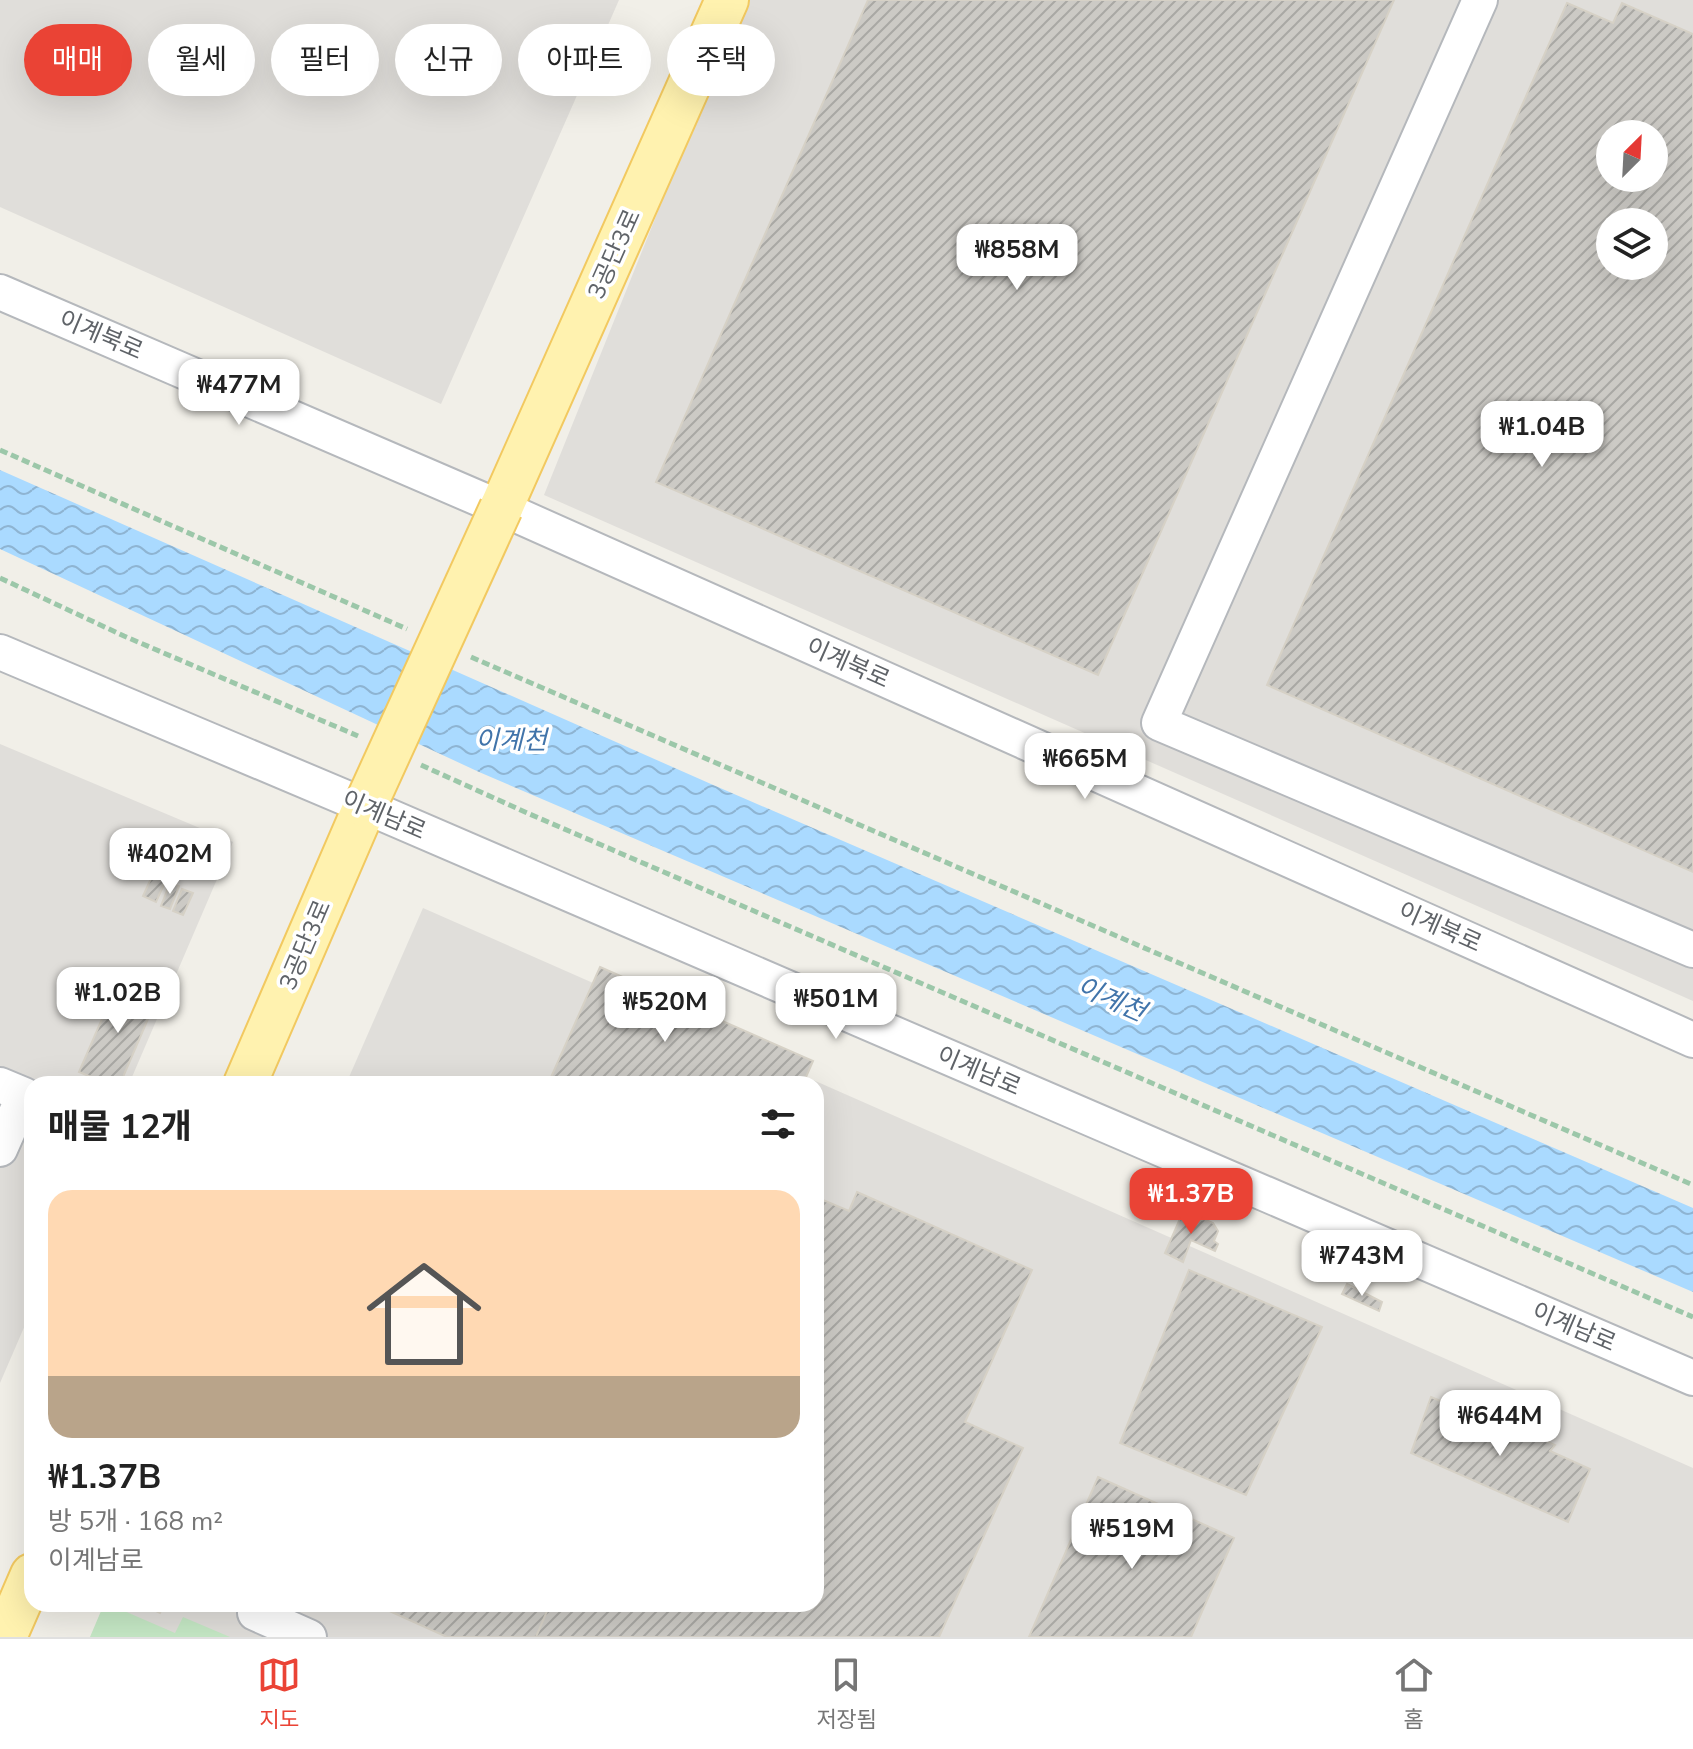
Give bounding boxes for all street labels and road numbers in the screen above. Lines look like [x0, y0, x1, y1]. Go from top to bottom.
street label: 3공단3로 [580, 204, 648, 304]
street label: 이계북로 [54, 303, 148, 367]
street label: 이계북로 [801, 630, 895, 696]
street label: 이계남로 [337, 783, 431, 847]
street label: 이계북로 [1393, 894, 1487, 960]
street label: 3공단3로 [272, 895, 338, 995]
street label: 이계남로 [932, 1039, 1026, 1103]
street label: 이계남로 [1527, 1295, 1621, 1359]

